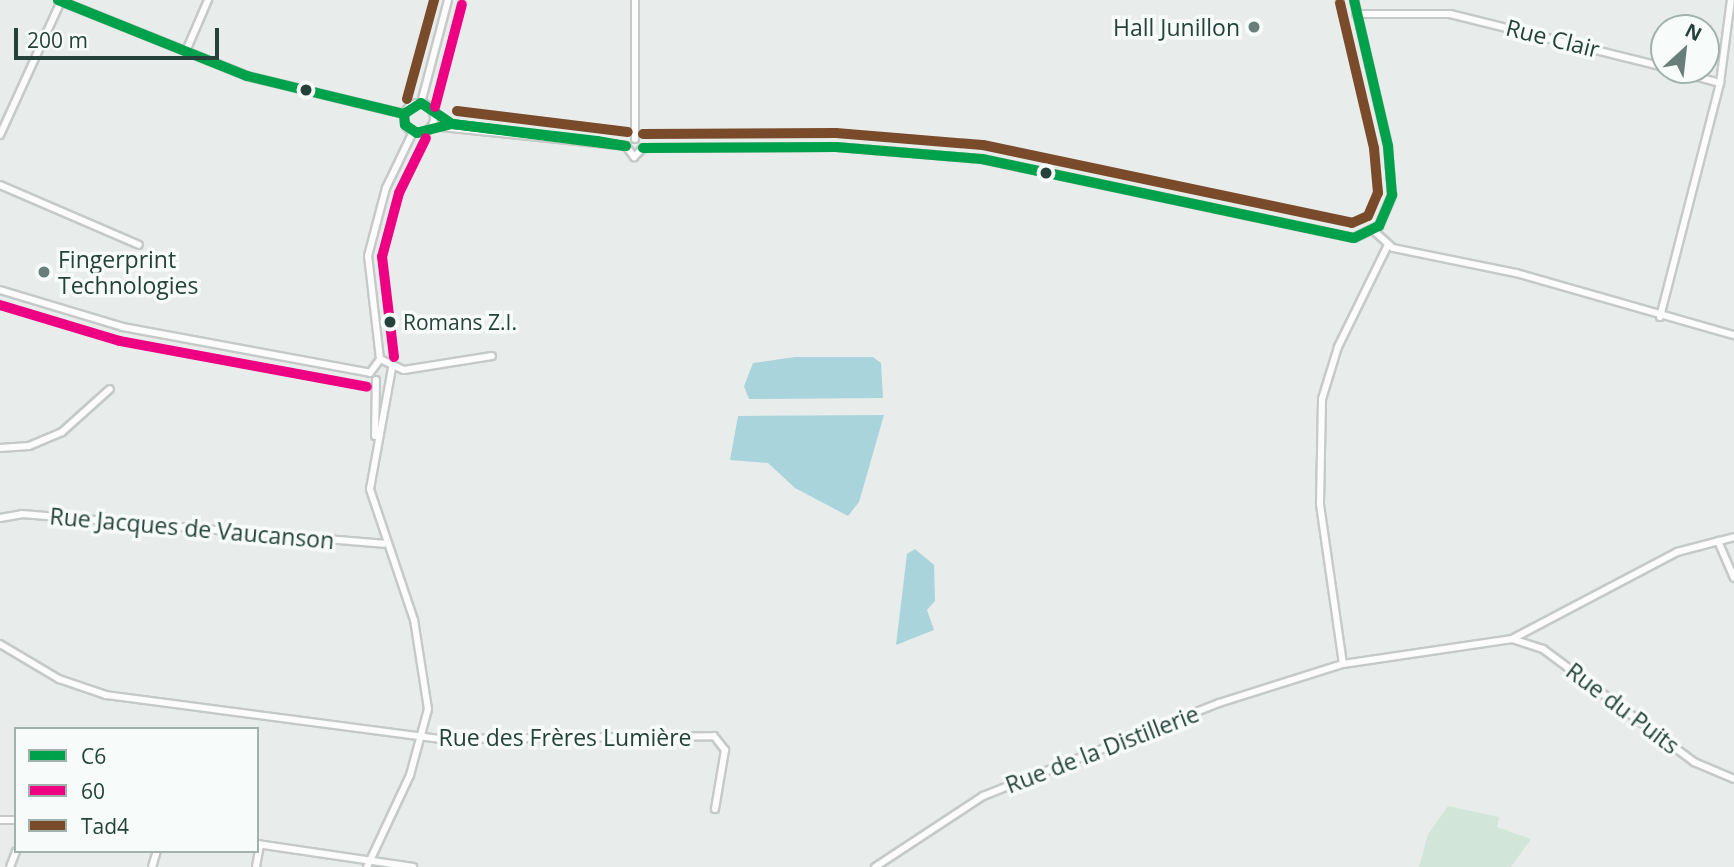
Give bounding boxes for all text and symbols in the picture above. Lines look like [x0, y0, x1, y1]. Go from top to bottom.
place label: Hall Junillon [1113, 13, 1240, 41]
street label: Rue Clair [1503, 13, 1603, 63]
scale bar [18, 14, 222, 58]
north arrow [1650, 14, 1720, 84]
text: N [1681, 17, 1706, 47]
marker: Hall Junillon [1246, 19, 1262, 35]
text: 200 m [27, 26, 88, 54]
unlabelled marker [299, 83, 313, 97]
unlabelled marker [1039, 166, 1053, 180]
place label: Fingerprint Technologies [58, 245, 198, 299]
marker: Fingerprint Technologies [36, 264, 52, 280]
place label: Romans Z.I. [403, 309, 517, 335]
marker: Romans Z.I. [383, 315, 397, 329]
street label: Rue Jacques de Vaucanson [49, 502, 335, 554]
street label: Rue du Puits [1561, 657, 1685, 759]
street label: Rue de la Distillerie [1001, 699, 1203, 799]
street label: Rue des Frères Lumière [439, 723, 691, 751]
legend [14, 727, 259, 853]
text: C6 [81, 742, 106, 770]
text: 60 [81, 777, 105, 805]
text: Tad4 [81, 812, 129, 840]

